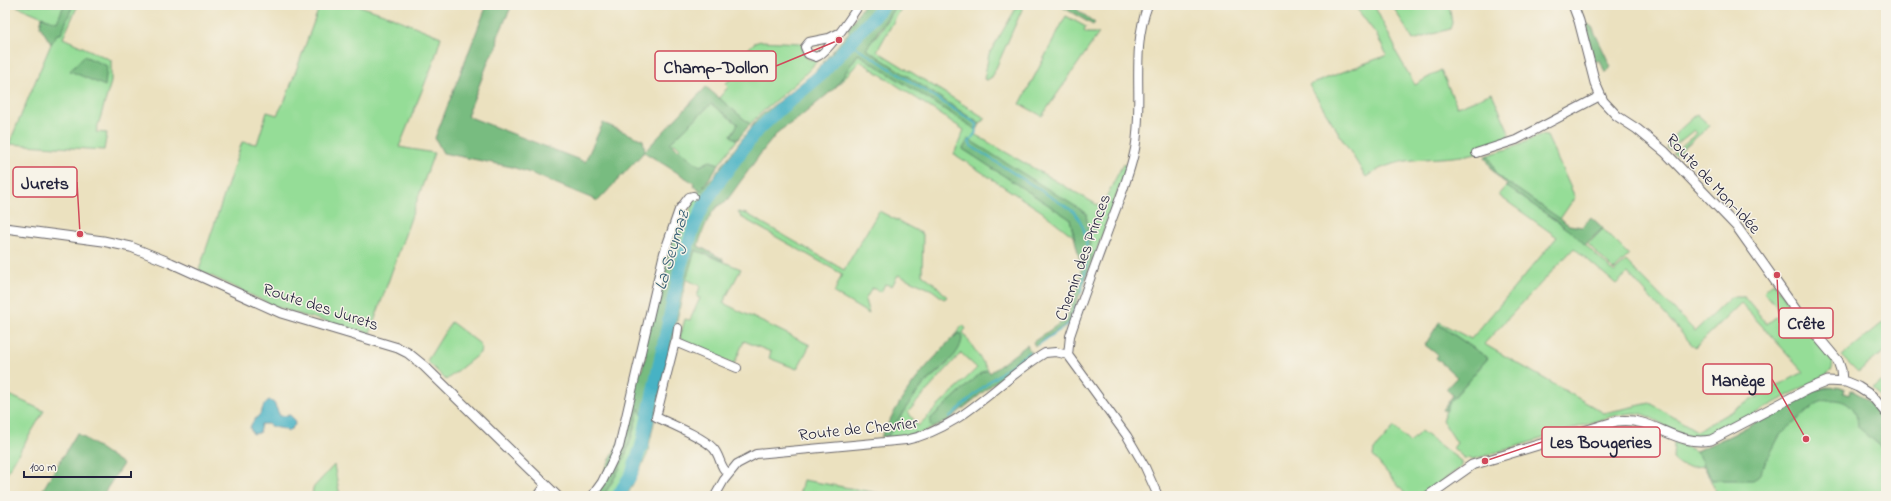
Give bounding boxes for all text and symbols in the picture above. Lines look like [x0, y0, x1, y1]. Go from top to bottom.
callout: Champ-Dollon [655, 51, 776, 81]
text: Champ-Dollon [664, 56, 769, 82]
street label: Route de Mon-Idée [1660, 128, 1767, 240]
callout: Jurets [13, 167, 77, 197]
text: Jurets [21, 172, 69, 198]
street label: Chemin des Princes [1049, 191, 1118, 324]
water label: La Seymaz [649, 206, 698, 293]
street label: Route des Jurets [259, 277, 382, 338]
callout: Crête [1779, 308, 1833, 338]
text: Crête [1787, 312, 1826, 338]
callout: Manège [1703, 364, 1772, 394]
text: Manège [1711, 369, 1766, 396]
street label: Route de Chevrier [797, 411, 920, 448]
callout: Les Bougeries [1542, 427, 1660, 457]
text: Les Bougeries [1550, 431, 1652, 458]
scale bar [24, 453, 131, 479]
text: 100 m [30, 459, 57, 477]

